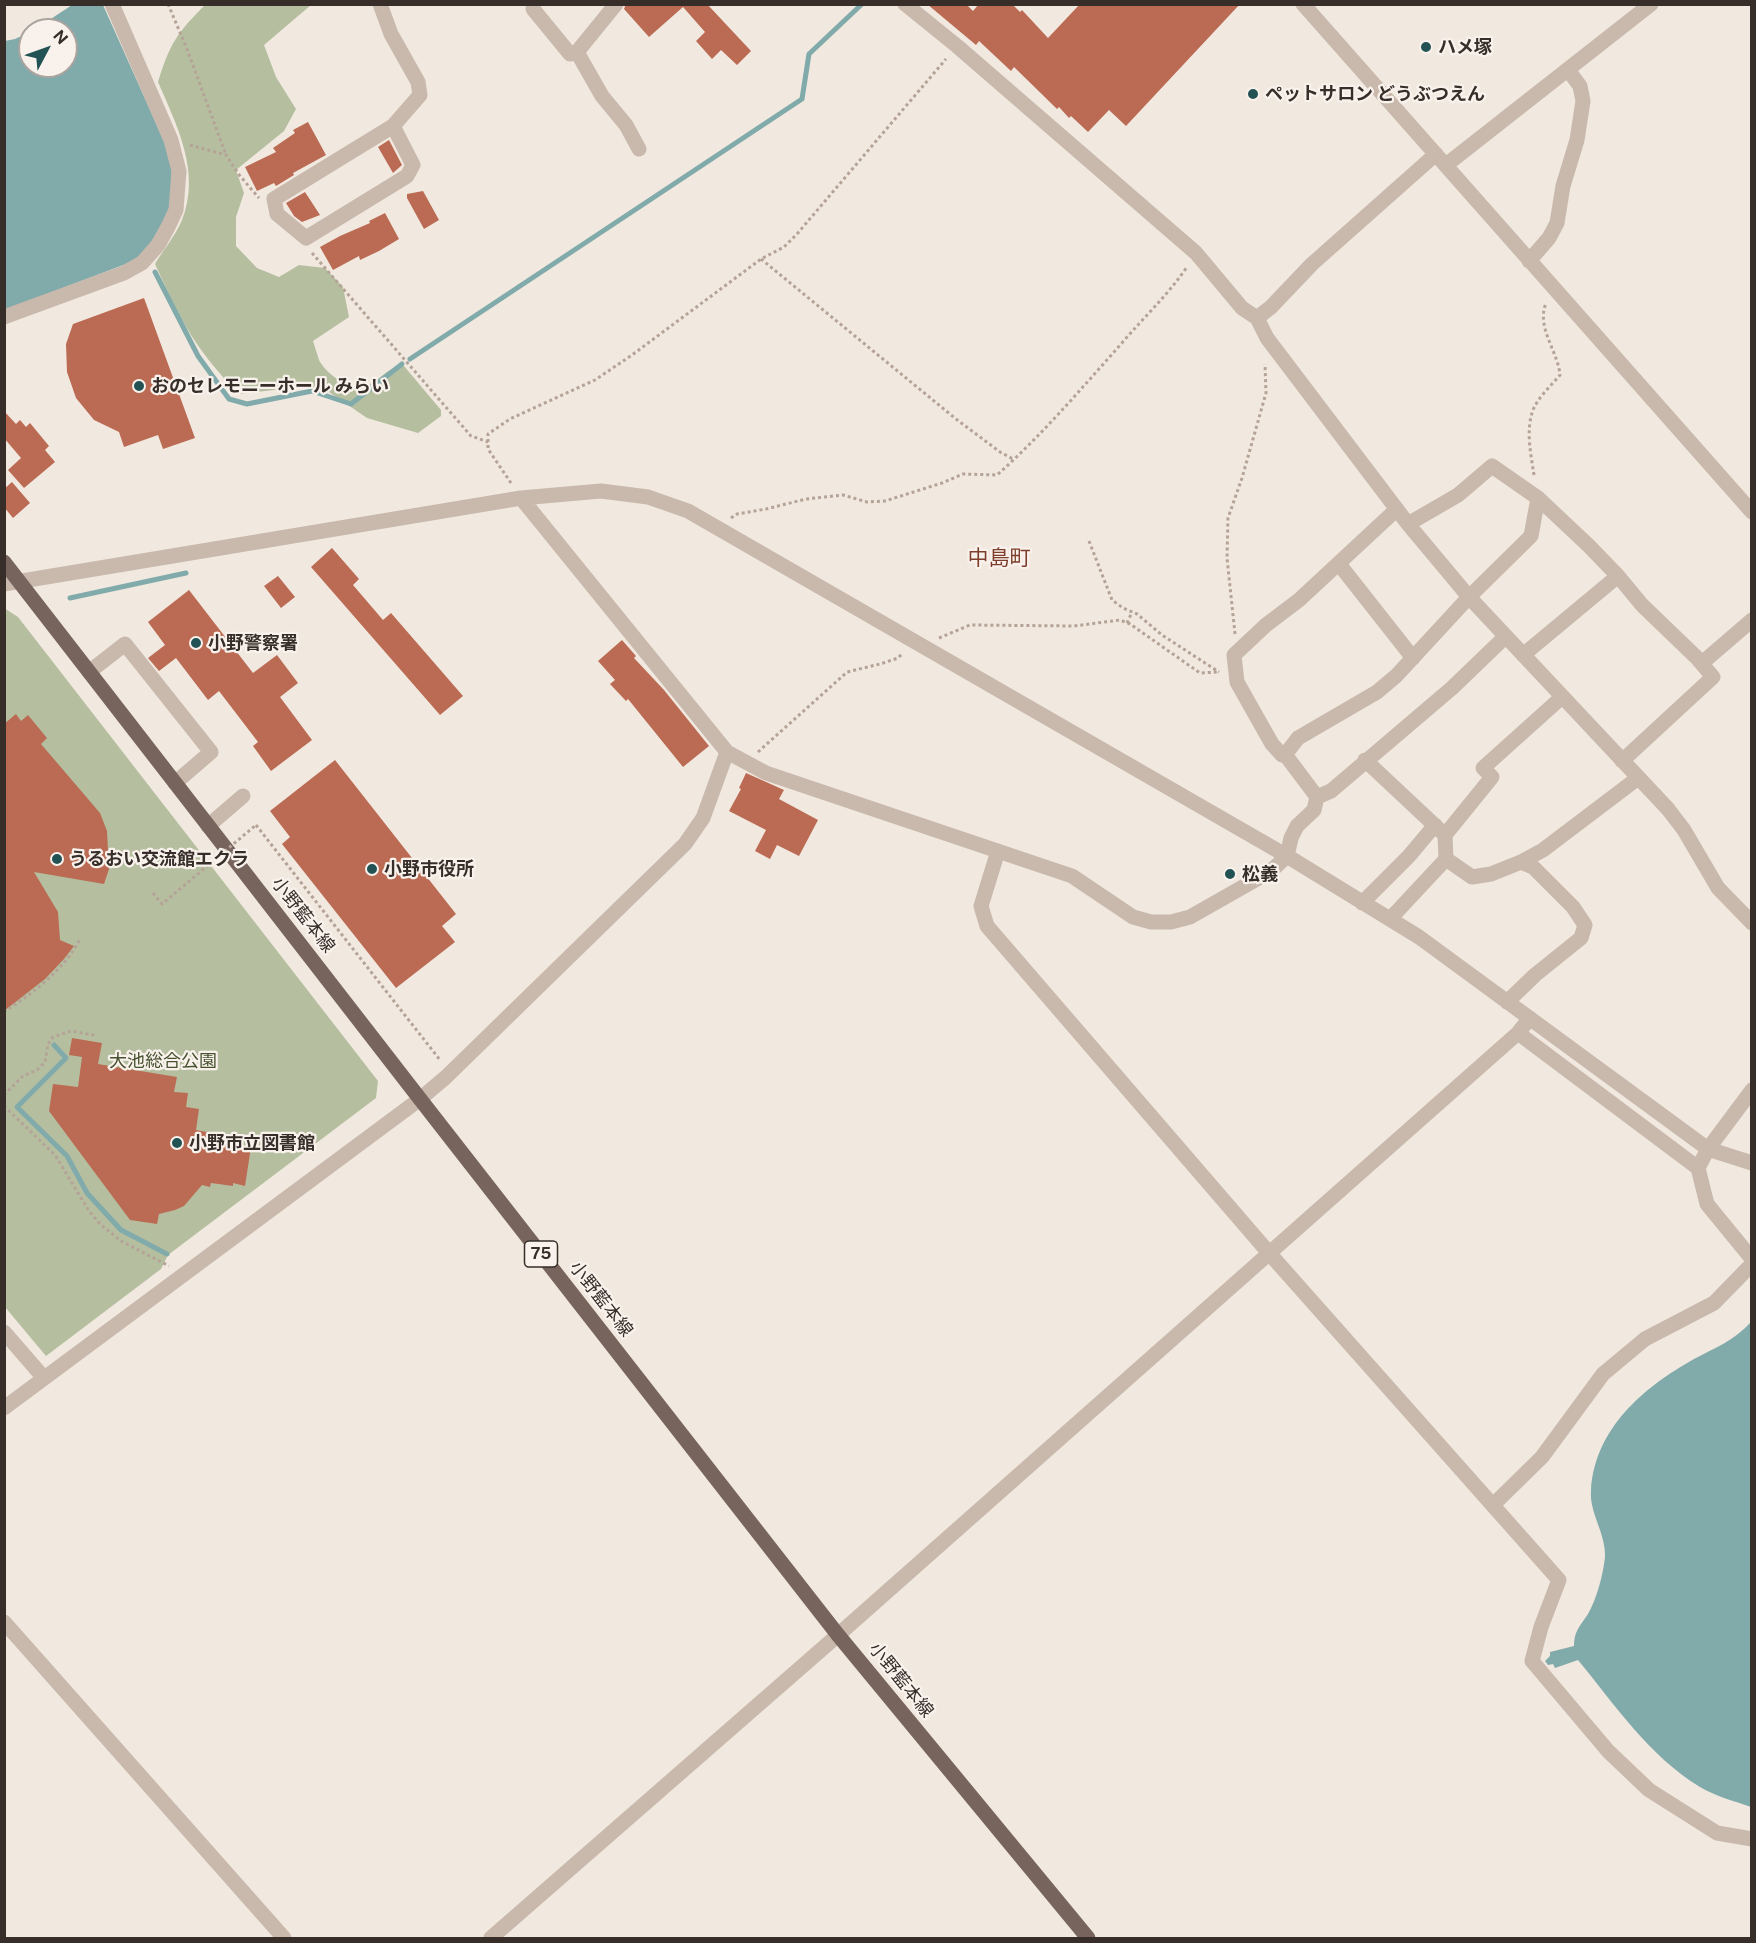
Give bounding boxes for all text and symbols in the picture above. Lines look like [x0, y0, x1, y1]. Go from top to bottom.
north arrow [18, 18, 78, 78]
text: N [49, 26, 72, 48]
place label: ハメ塚 [1438, 36, 1492, 58]
marker: ハメ塚 [1419, 40, 1433, 54]
place label: ペットサロン どうぶつえん [1265, 83, 1485, 105]
marker: ペットサロン どうぶつえん [1246, 87, 1260, 101]
place label: おのセレモニーホール みらい [151, 375, 389, 397]
marker: おのセレモニーホール みらい [132, 379, 146, 393]
district label: 中島町 [968, 546, 1030, 572]
place label: 小野警察署 [208, 632, 298, 654]
marker: 小野警察署 [189, 636, 203, 650]
place label: うるおい交流館エクラ [69, 848, 249, 870]
marker: うるおい交流館エクラ [50, 852, 64, 866]
place label: 小野市役所 [384, 858, 474, 880]
marker: 小野市役所 [365, 862, 379, 876]
place label: 松義 [1242, 863, 1278, 885]
marker: 松義 [1223, 867, 1237, 881]
street label: 小野藍本線 [267, 873, 339, 957]
park label: 大池総合公園 [109, 1050, 217, 1072]
place label: 小野市立図書館 [189, 1132, 315, 1154]
marker: 小野市立図書館 [170, 1136, 184, 1150]
road number: 75 [524, 1241, 558, 1267]
street label: 小野藍本線 [565, 1257, 637, 1341]
street label: 小野藍本線 [864, 1638, 938, 1722]

